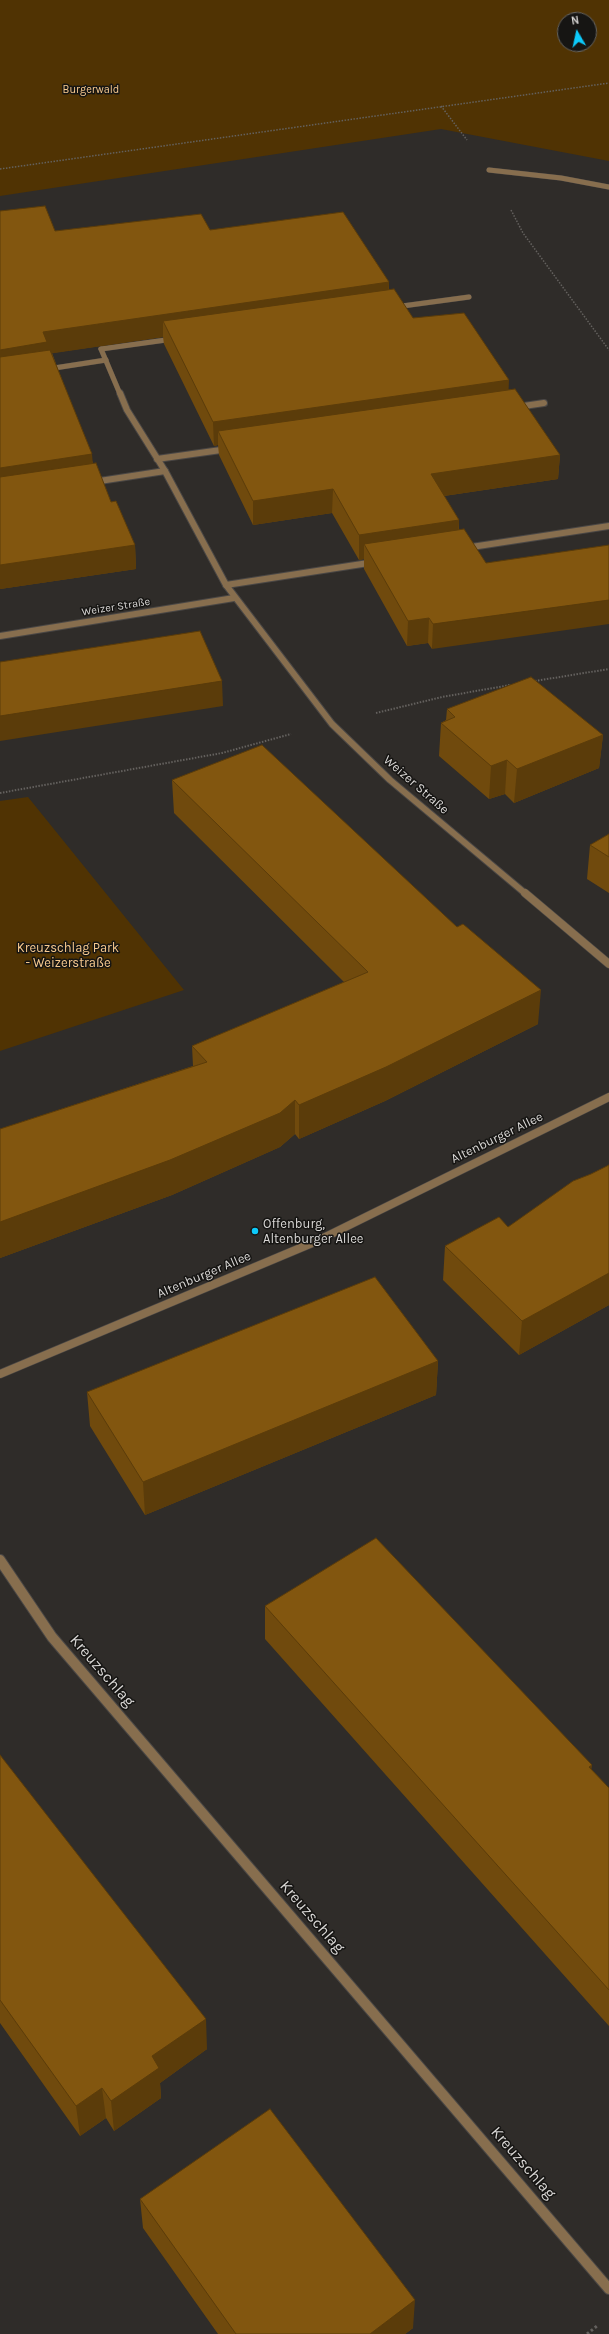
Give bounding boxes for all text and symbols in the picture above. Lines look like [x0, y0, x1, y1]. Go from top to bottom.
north arrow [557, 12, 597, 52]
text: N [570, 14, 580, 28]
park label: Burgerwald [63, 83, 119, 97]
street label: Weizer Straße [81, 595, 151, 619]
street label: Weizer Straße [380, 752, 452, 818]
park label: Kreuzschlag Park - Weizerstraße [17, 940, 119, 971]
street label: Altenburger Allee [448, 1109, 546, 1167]
place label: Offenburg, Altenburger Allee [263, 1216, 363, 1247]
marker: Offenburg, Altenburger Allee [250, 1226, 260, 1236]
street label: Altenburger Allee [155, 1248, 253, 1302]
street label: Kreuzschlag [65, 1631, 139, 1711]
street label: Kreuzschlag [275, 1877, 349, 1957]
street label: Kreuzschlag [486, 2123, 560, 2203]

